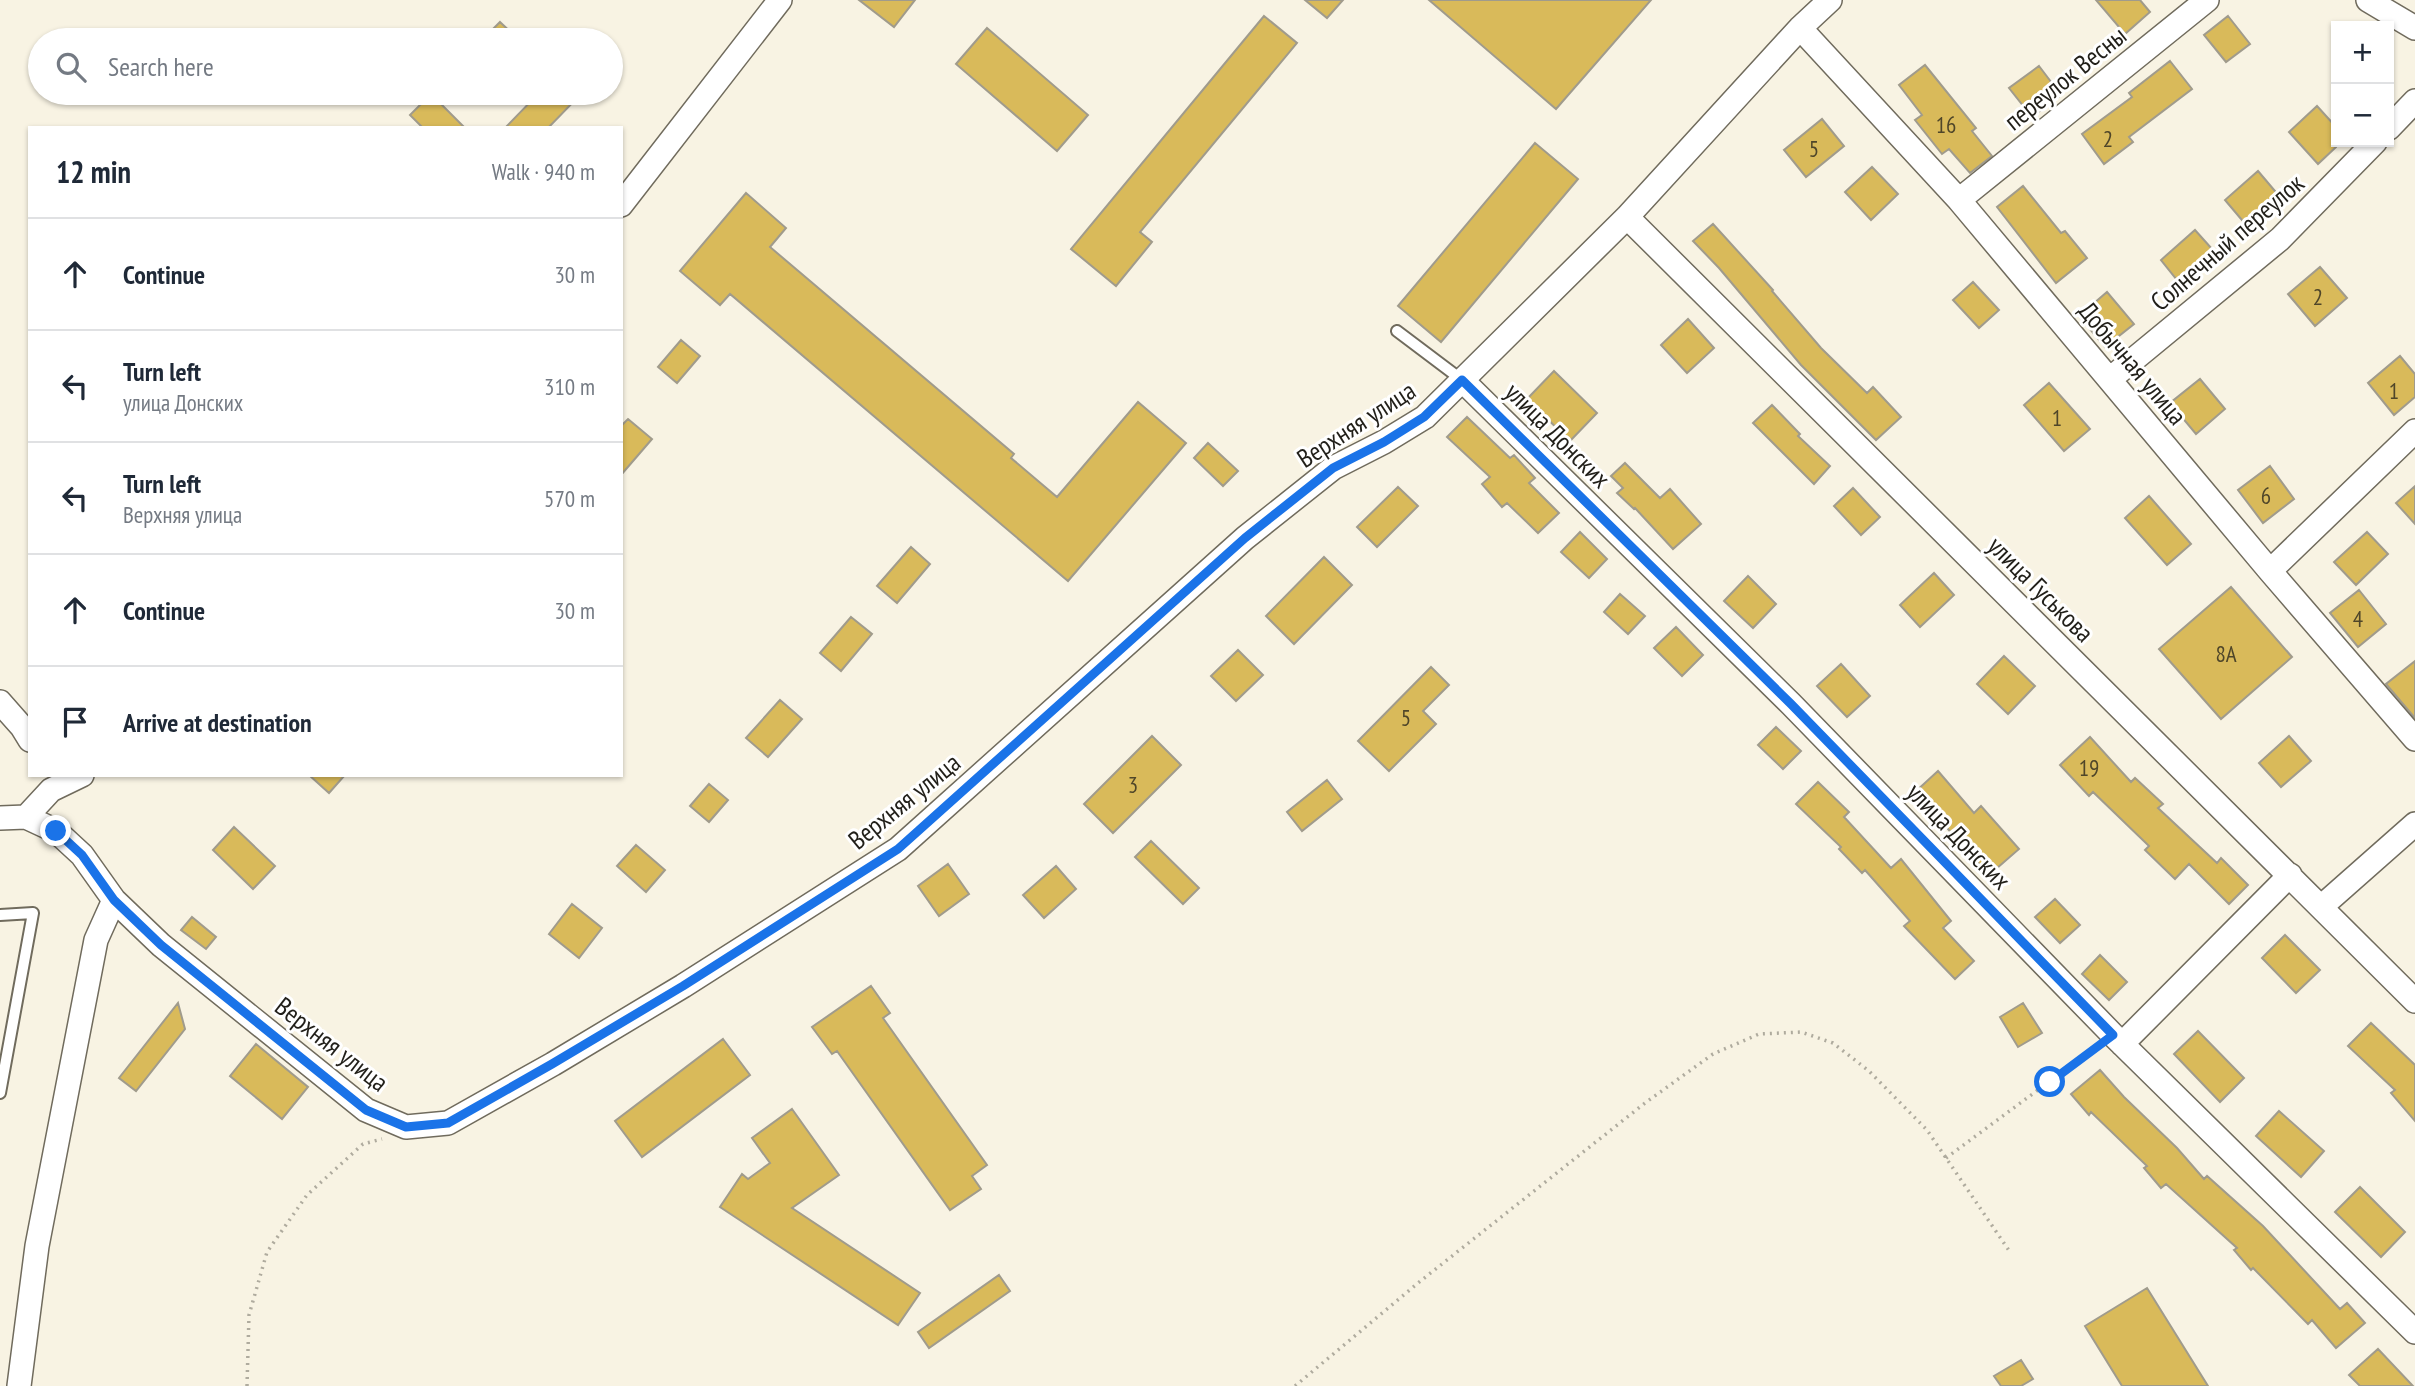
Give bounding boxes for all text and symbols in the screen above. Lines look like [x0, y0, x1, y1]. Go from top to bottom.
street label: переулок Весны [1997, 19, 2133, 137]
map controls [2331, 21, 2394, 147]
button: + [2331, 21, 2394, 84]
search box [28, 28, 623, 105]
icon: search [52, 48, 90, 86]
text: Search here [108, 50, 214, 83]
button: − [2331, 84, 2394, 147]
house number: 16 [1936, 110, 1956, 139]
house number: 2 [2103, 124, 2113, 153]
house number: 5 [1809, 134, 1819, 163]
text: 12 min [56, 152, 131, 191]
text: Walk · 940 m [492, 157, 595, 186]
street label: Солнечный переулок [2144, 166, 2310, 318]
icon: ahead [56, 255, 94, 293]
text: Continue [123, 258, 205, 291]
text: 30 m [554, 260, 595, 289]
house number: 2 [2313, 282, 2323, 311]
street label: Добычная улица [2072, 295, 2194, 431]
text: Turn left [123, 355, 201, 388]
icon: left [56, 367, 94, 405]
text: 310 m [544, 372, 595, 401]
street label: Верхняя улица [1291, 373, 1421, 475]
street label: улица Донских [1498, 375, 1618, 495]
house number: 1 [2389, 376, 2399, 405]
text: улица Донских [123, 388, 243, 417]
house number: 1 [2052, 403, 2062, 432]
text: Turn left [123, 467, 201, 500]
icon: left [56, 479, 94, 517]
house number: 6 [2261, 481, 2271, 510]
text: 570 m [544, 484, 595, 513]
text: Верхняя улица [123, 500, 242, 529]
street label: улица Гуськова [1981, 529, 2101, 649]
icon: ahead [56, 591, 94, 629]
text: Continue [123, 594, 205, 627]
text: 30 m [554, 596, 595, 625]
house number: 4 [2353, 604, 2363, 633]
house number: 8А [2215, 639, 2237, 668]
icon: arrive [56, 703, 94, 741]
house number: 5 [1401, 703, 1411, 732]
text: Arrive at destination [123, 706, 312, 739]
street label: Верхняя улица [841, 746, 967, 856]
house number: 19 [2079, 753, 2099, 782]
house number: 3 [1128, 770, 1138, 799]
street label: улица Донских [1900, 776, 2018, 897]
route end [40, 815, 71, 846]
street label: Верхняя улица [269, 990, 395, 1098]
route start [2034, 1066, 2065, 1097]

